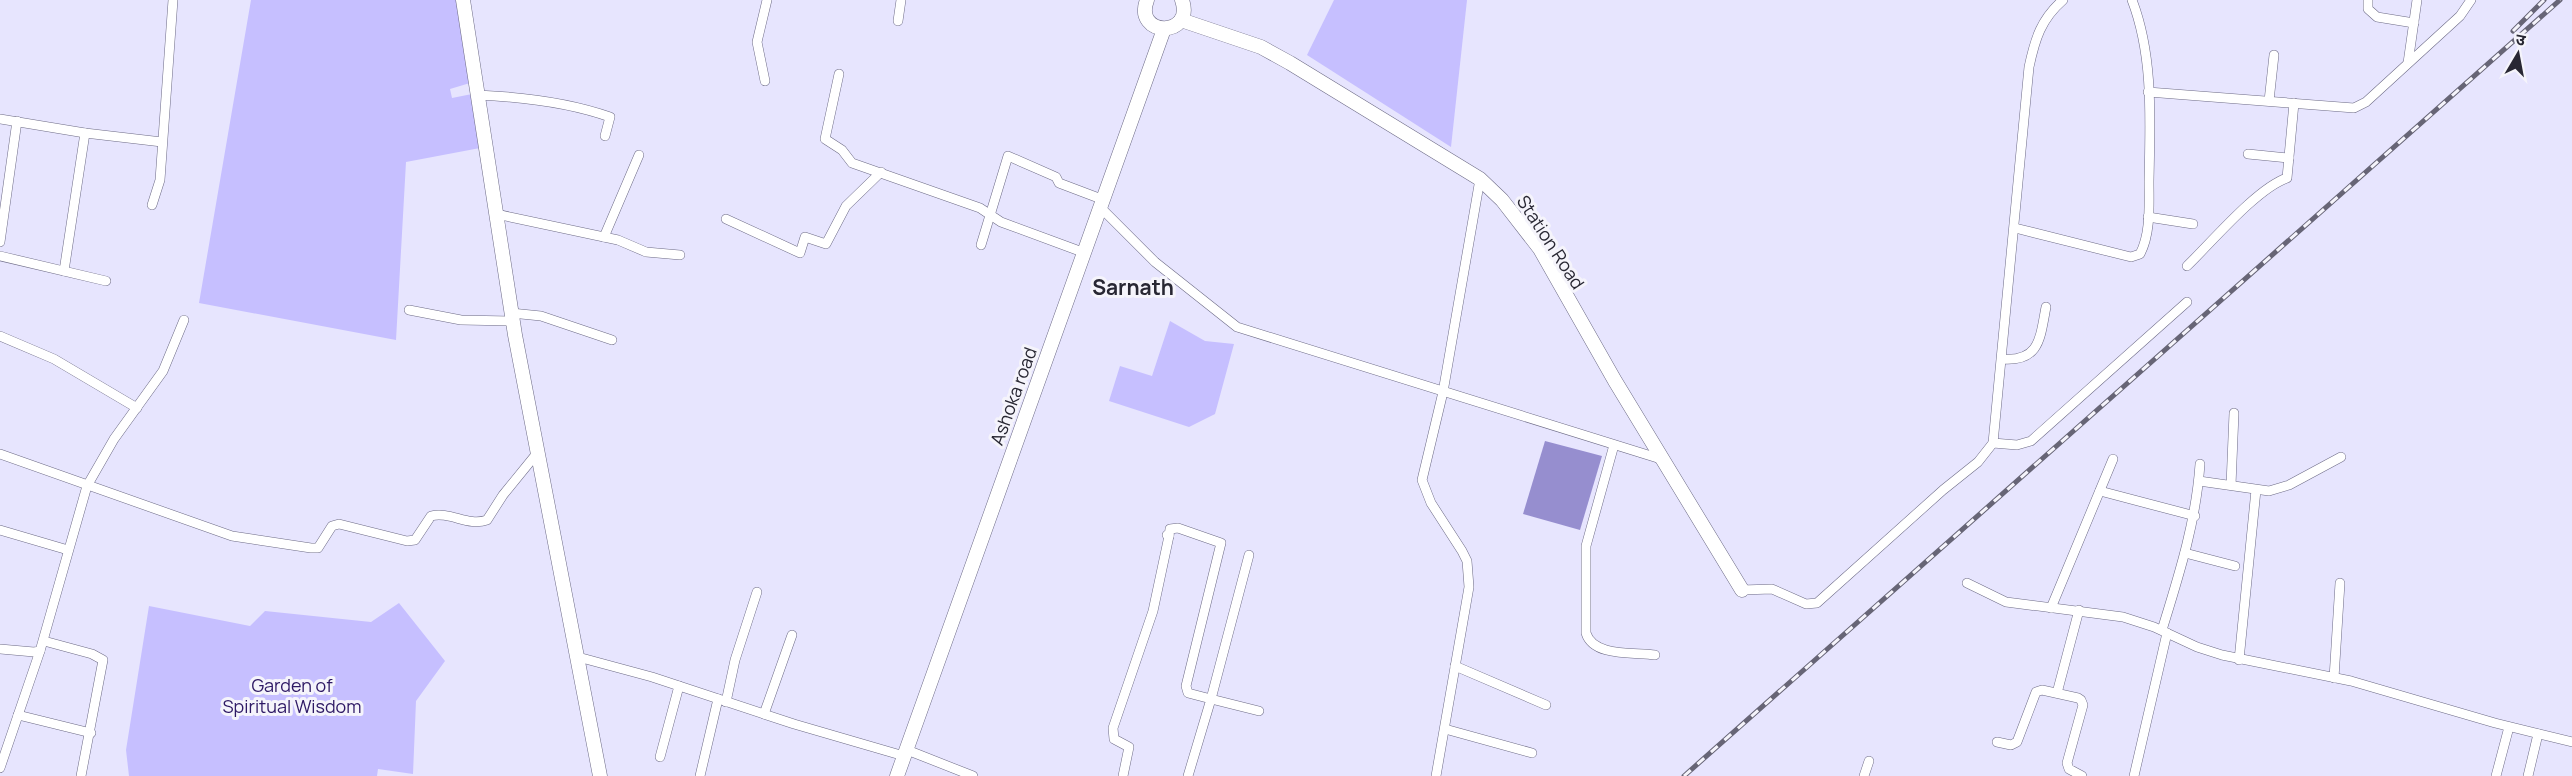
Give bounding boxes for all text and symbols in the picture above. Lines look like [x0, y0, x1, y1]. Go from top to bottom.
north arrow [2488, 24, 2548, 84]
text: उ [2514, 28, 2528, 51]
street label: Station Road [1512, 190, 1590, 294]
district label: Sarnath [1092, 273, 1174, 301]
street label: Ashoka road [984, 344, 1042, 448]
park label: Garden of Spiritual Wisdom [222, 673, 362, 718]

